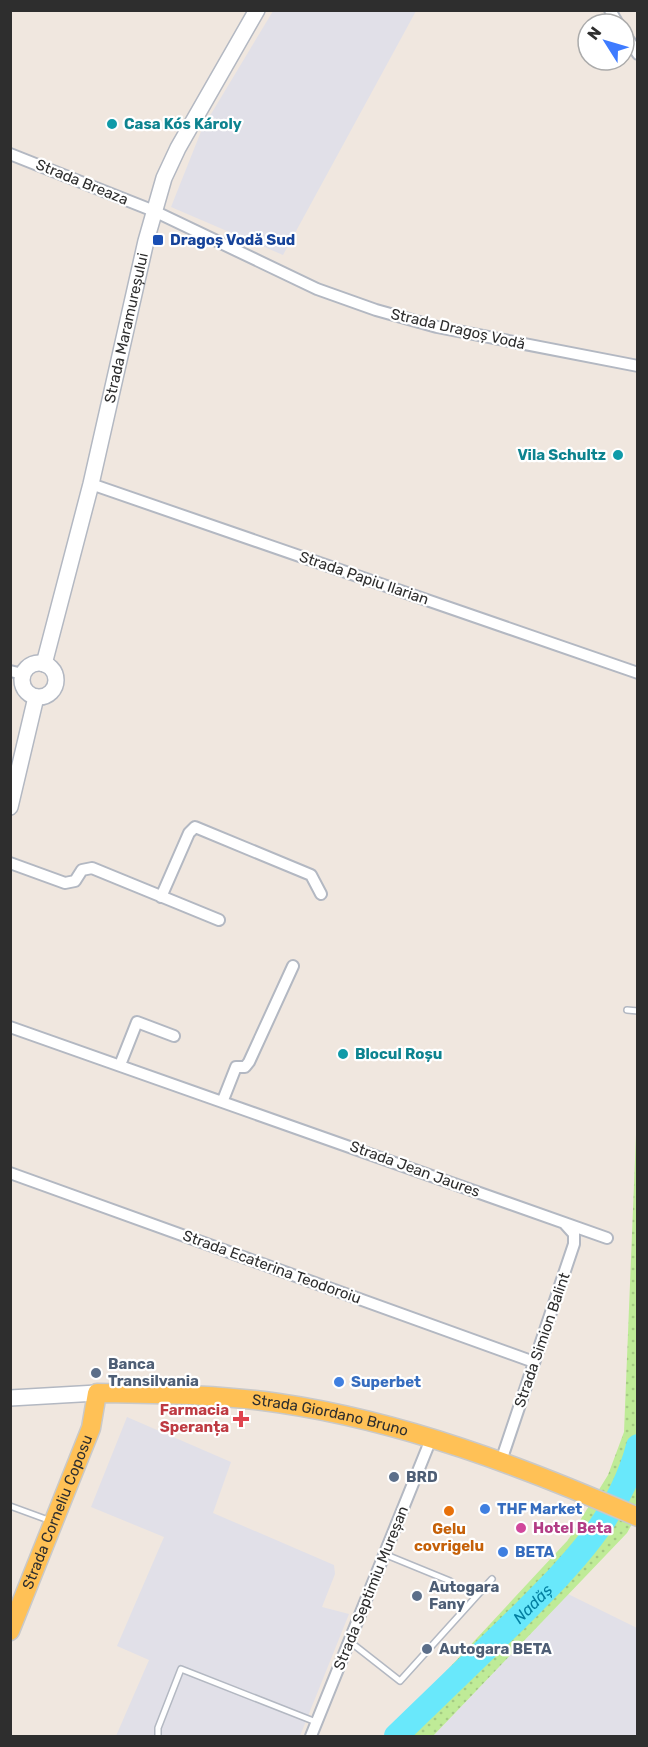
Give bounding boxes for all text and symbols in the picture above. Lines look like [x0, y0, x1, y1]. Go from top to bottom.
north arrow [576, 12, 636, 72]
text: N [583, 23, 605, 44]
place label: Casa Kós Károly [124, 115, 242, 133]
marker: Casa Kós Károly [105, 117, 119, 131]
street label: Strada Breaza [33, 155, 131, 209]
place label: Dragoș Vodă Sud [170, 231, 295, 249]
marker: Dragoș Vodă Sud [151, 233, 165, 247]
street label: Strada Maramureșului [101, 251, 152, 405]
street label: Strada Dragoș Vodă [389, 305, 527, 353]
place label: Vila Schultz [517, 446, 606, 464]
marker: Vila Schultz [611, 448, 625, 462]
street label: Strada Papiu Ilarian [297, 547, 431, 609]
place label: Blocul Roșu [355, 1045, 442, 1063]
marker: Blocul Roșu [336, 1047, 350, 1061]
street label: Strada Jean Jaures [347, 1137, 483, 1201]
street label: Strada Ecaterina Teodoroiu [180, 1226, 364, 1308]
street label: Strada Simion Balint [510, 1270, 574, 1410]
place label: Banca Transilvania [108, 1355, 199, 1390]
marker: Banca Transilvania [89, 1366, 103, 1380]
place label: Superbet [351, 1373, 421, 1391]
marker: Superbet [332, 1375, 346, 1389]
street label: Strada Giordano Bruno [251, 1391, 410, 1440]
place label: Farmacia Speranța [160, 1401, 229, 1436]
marker: Farmacia Speranța [234, 1412, 248, 1426]
street label: Strada Corneliu Coposu [19, 1432, 96, 1592]
place label: BRD [406, 1468, 438, 1486]
marker: BRD [387, 1470, 401, 1484]
place label: THF Market [497, 1500, 582, 1518]
marker: THF Market [478, 1502, 492, 1516]
street label: Strada Septimiu Mureșan [330, 1503, 412, 1673]
marker: Gelu covrigelu [442, 1504, 456, 1518]
place label: Hotel Beta [533, 1519, 612, 1537]
place label: Gelu covrigelu [414, 1520, 484, 1555]
marker: Hotel Beta [514, 1521, 528, 1535]
place label: BETA [515, 1543, 555, 1561]
marker: BETA [496, 1545, 510, 1559]
place label: Autogara Fany [429, 1578, 499, 1613]
water label: Nadăș [509, 1580, 556, 1628]
marker: Autogara Fany [410, 1589, 424, 1603]
place label: Autogara BETA [439, 1640, 552, 1658]
marker: Autogara BETA [420, 1642, 434, 1656]

